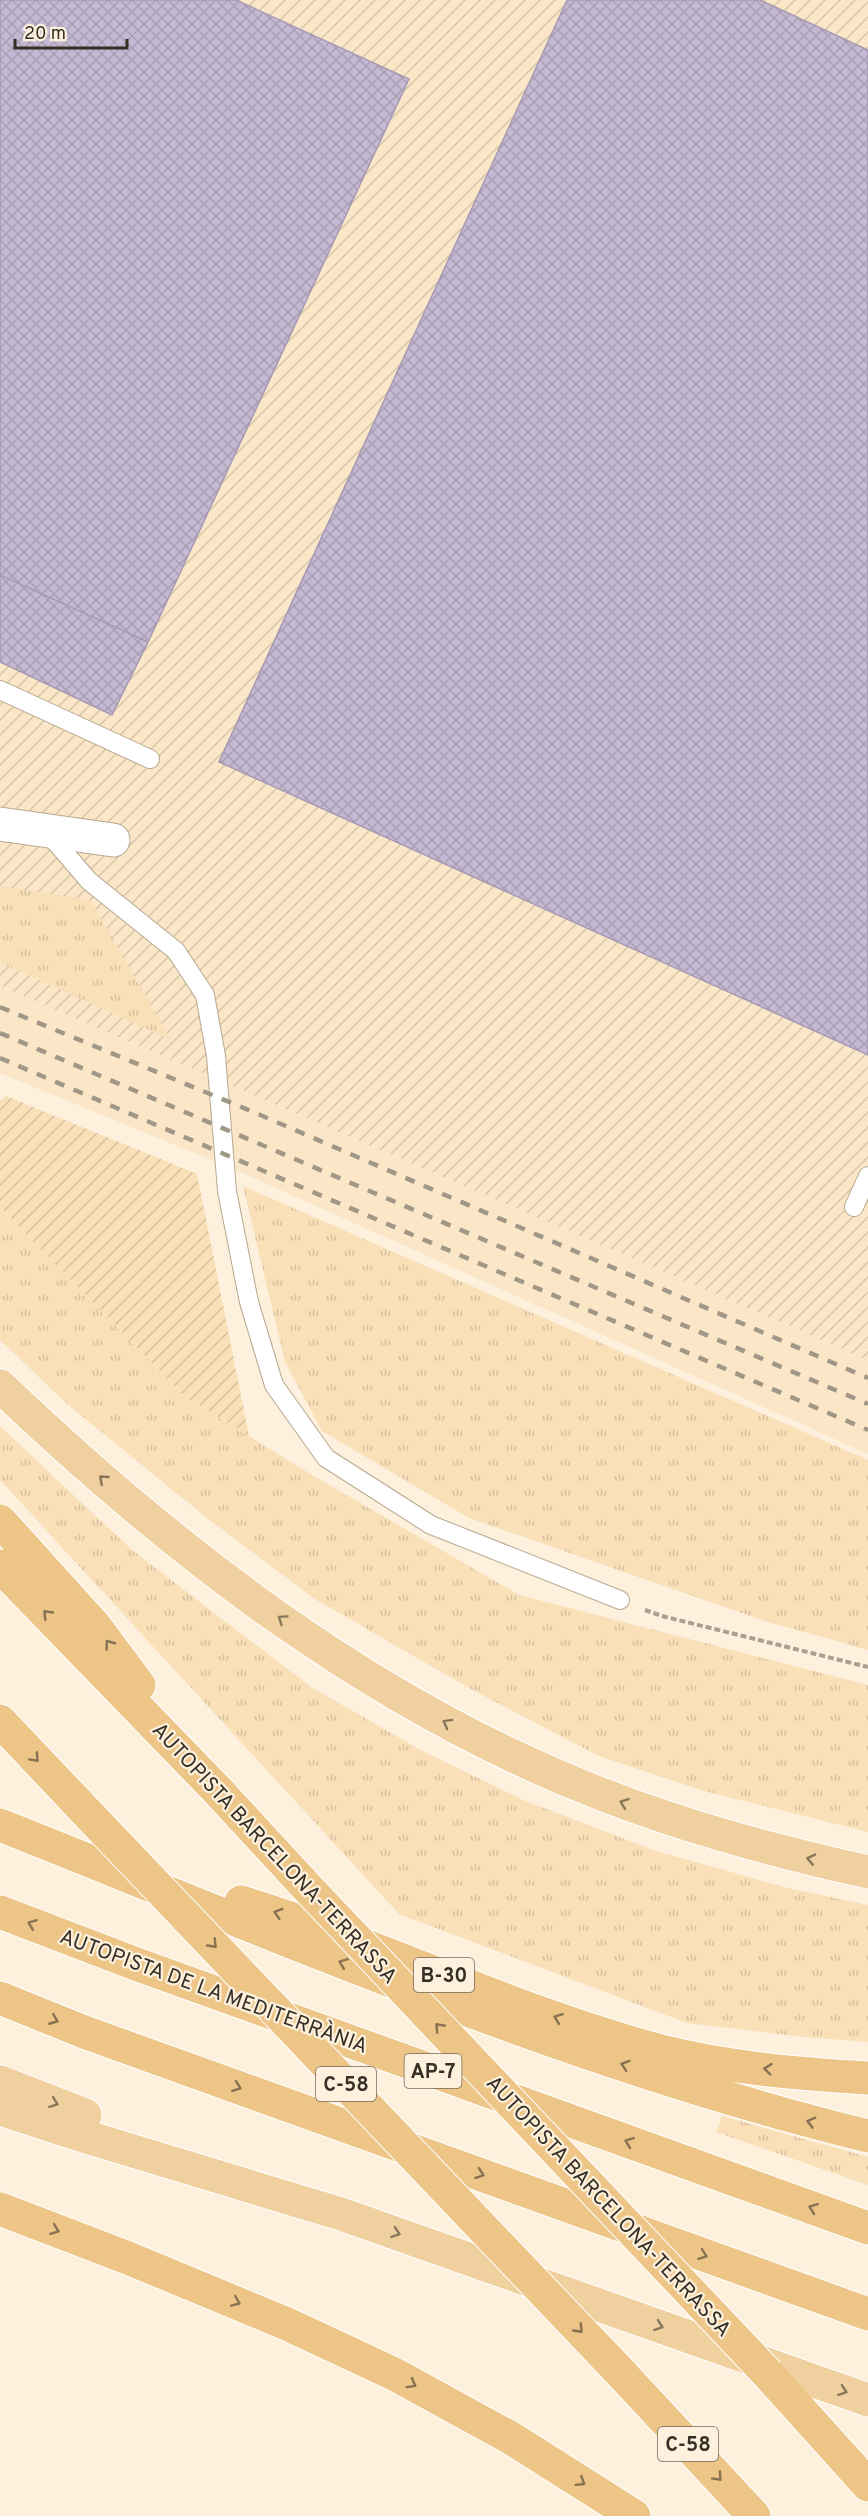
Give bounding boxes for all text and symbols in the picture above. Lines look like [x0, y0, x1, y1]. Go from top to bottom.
scale bar [15, 12, 128, 50]
text: 20 m [24, 23, 66, 46]
one-way arrow [99, 1475, 110, 1486]
one-way arrow [43, 1611, 54, 1621]
one-way arrow [277, 1616, 288, 1627]
one-way arrow [105, 1639, 116, 1650]
street label: AUTOPISTA BARCELONA-TERRASSA [145, 1718, 402, 1990]
one-way arrow [443, 1719, 453, 1730]
one-way arrow [28, 1751, 39, 1762]
one-way arrow [619, 1797, 630, 1810]
one-way arrow [806, 1853, 816, 1866]
one-way arrow [273, 1908, 284, 1920]
one-way arrow [27, 1919, 38, 1931]
street label: AUTOPISTA DE LA MEDITERRÀNIA [56, 1923, 372, 2061]
one-way arrow [205, 1937, 216, 1948]
one-way arrow [338, 1957, 349, 1970]
road number: B-30 [414, 1958, 474, 1992]
one-way arrow [48, 2013, 59, 2025]
one-way arrow [554, 2013, 564, 2026]
one-way arrow [435, 2023, 446, 2033]
road number: AP-7 [404, 2054, 462, 2088]
one-way arrow [620, 2060, 631, 2073]
one-way arrow [763, 2063, 772, 2076]
road number: C-58 [316, 2067, 376, 2101]
street label: AUTOPISTA BARCELONA-TERRASSA [479, 2071, 736, 2343]
one-way arrow [231, 2080, 242, 2093]
one-way arrow [48, 2096, 59, 2108]
one-way arrow [806, 2117, 817, 2129]
one-way arrow [625, 2137, 636, 2149]
one-way arrow [474, 2167, 485, 2180]
one-way arrow [808, 2203, 819, 2216]
one-way arrow [49, 2222, 59, 2235]
one-way arrow [390, 2226, 401, 2239]
one-way arrow [697, 2247, 708, 2260]
one-way arrow [229, 2295, 240, 2307]
one-way arrow [653, 2319, 664, 2332]
one-way arrow [572, 2321, 583, 2332]
one-way arrow [406, 2377, 417, 2388]
one-way arrow [837, 2384, 848, 2397]
road number: C-58 [658, 2427, 718, 2461]
one-way arrow [711, 2470, 722, 2481]
one-way arrow [575, 2475, 585, 2487]

